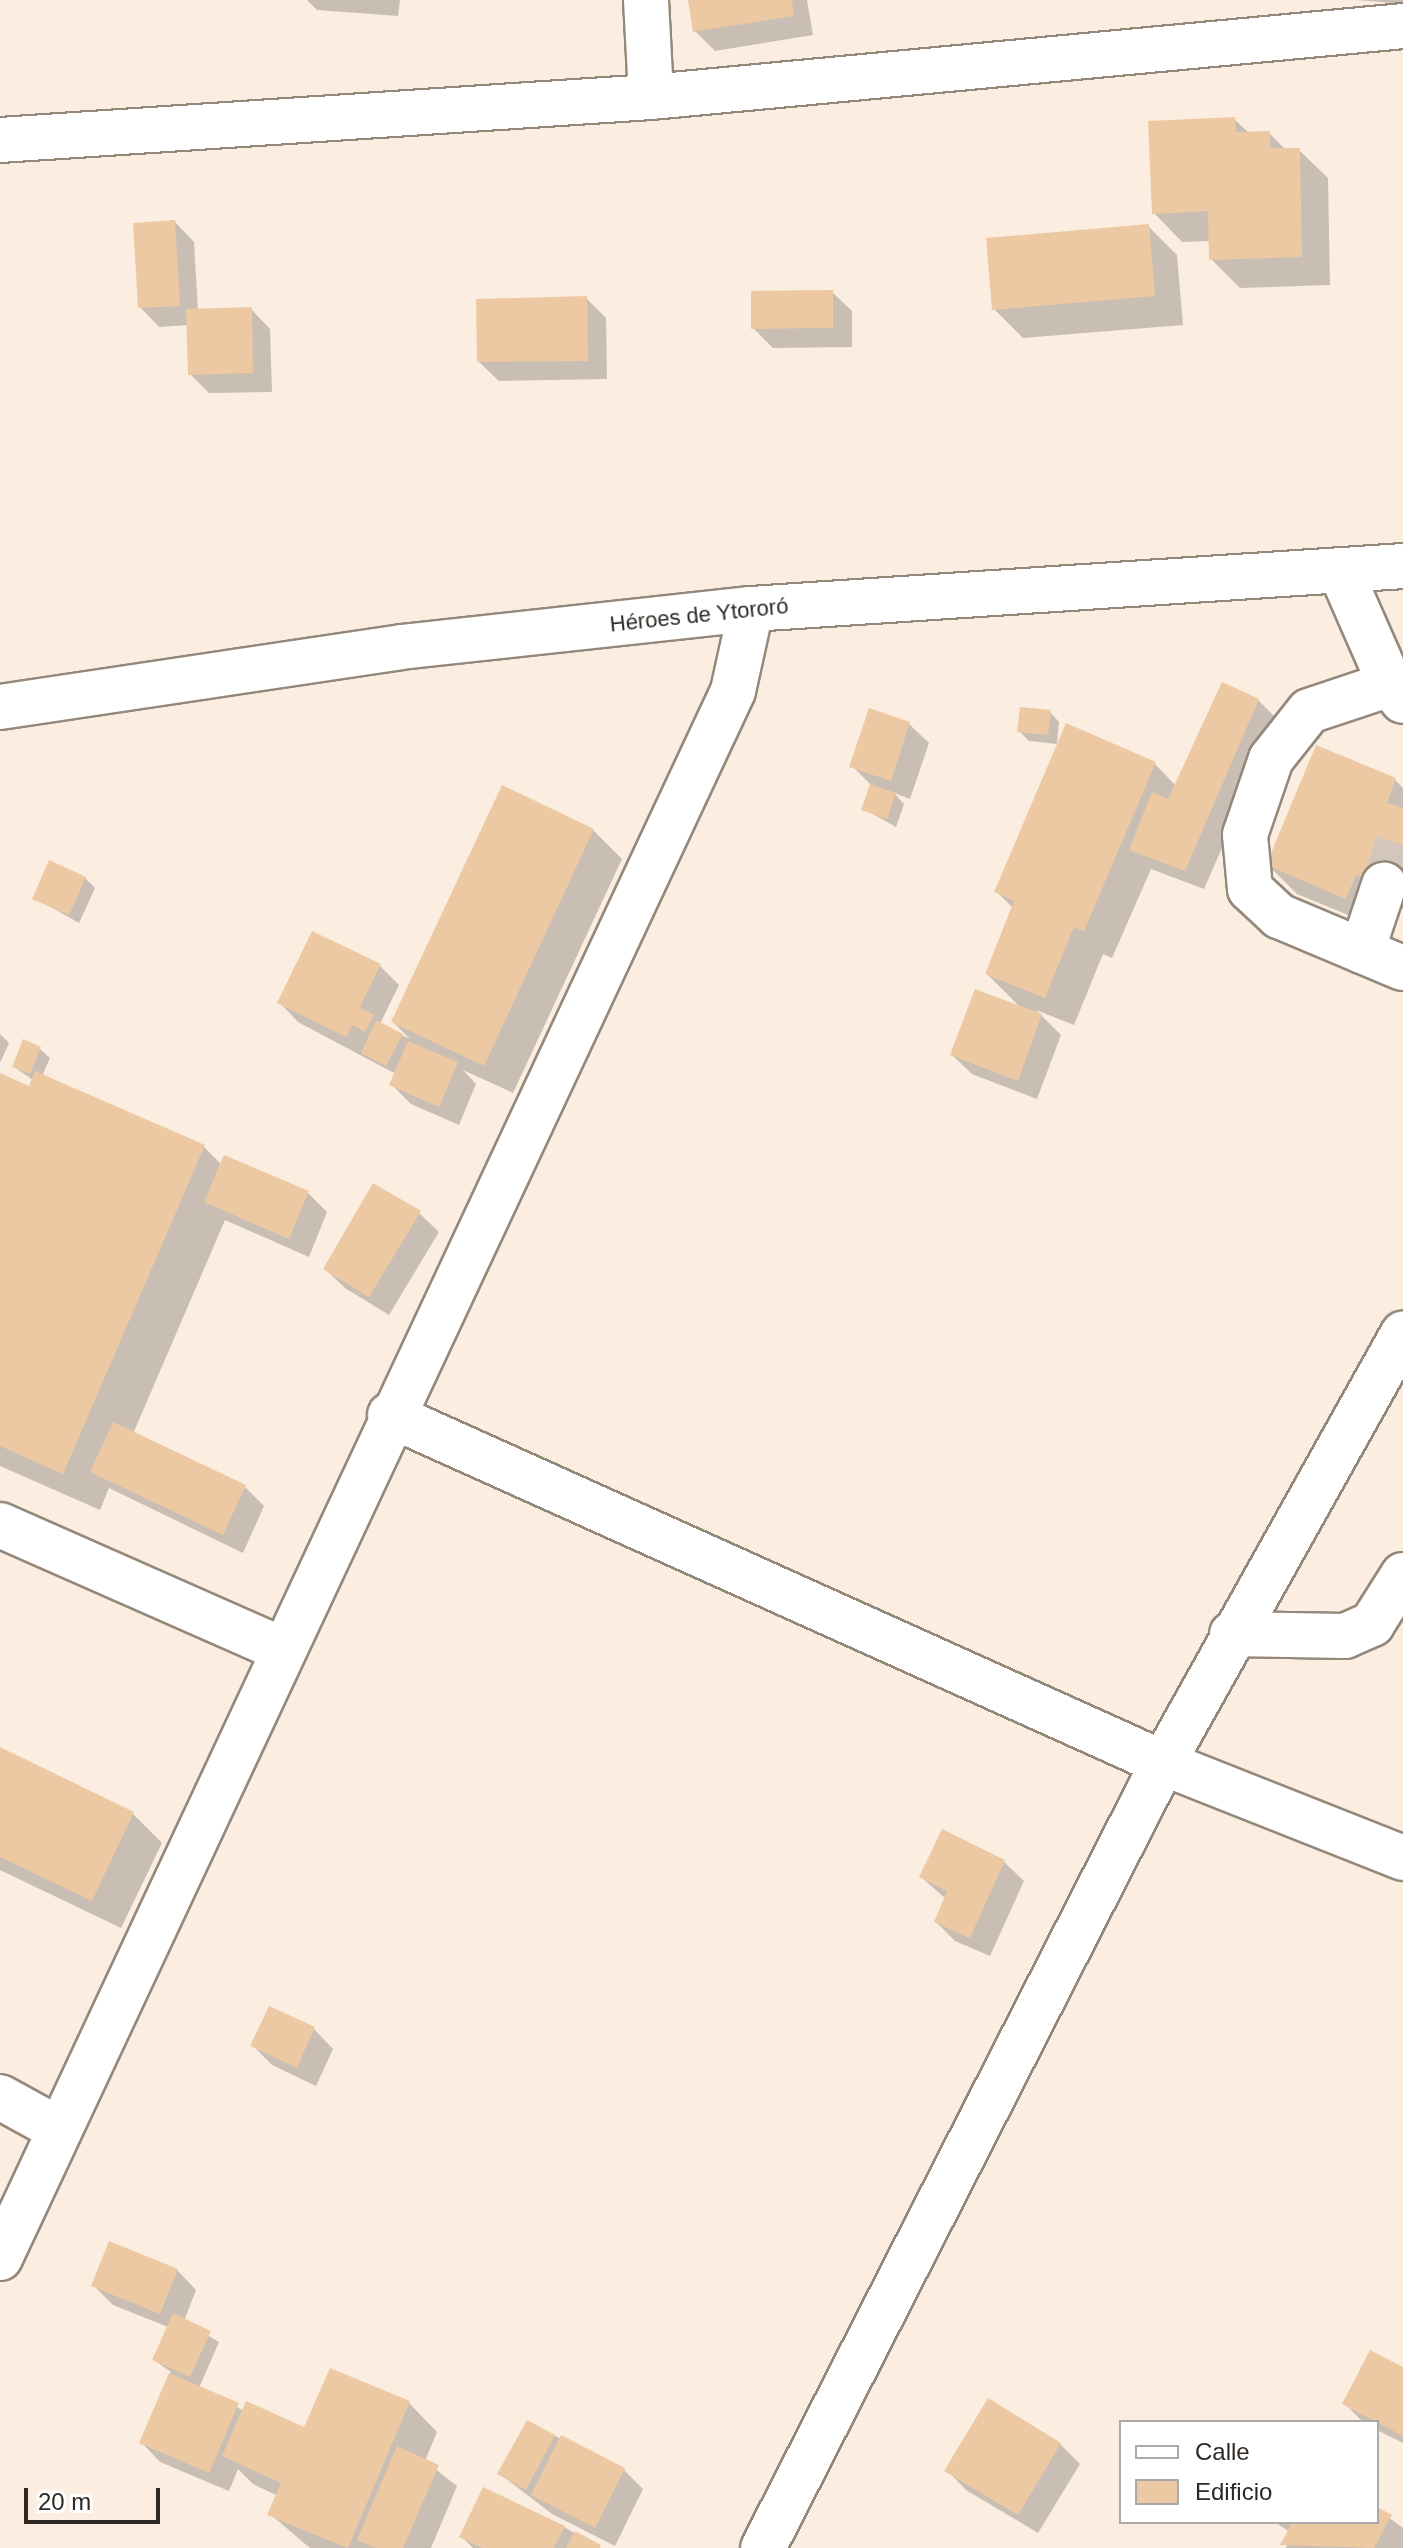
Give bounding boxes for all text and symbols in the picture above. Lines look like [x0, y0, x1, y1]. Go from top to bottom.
street label: Héroes de Ytororó [608, 592, 790, 638]
legend [1119, 2420, 1379, 2524]
text: Calle [1195, 2438, 1250, 2465]
scale bar [28, 2472, 164, 2522]
text: Edificio [1195, 2478, 1272, 2505]
text: 20 m [38, 2488, 91, 2515]

